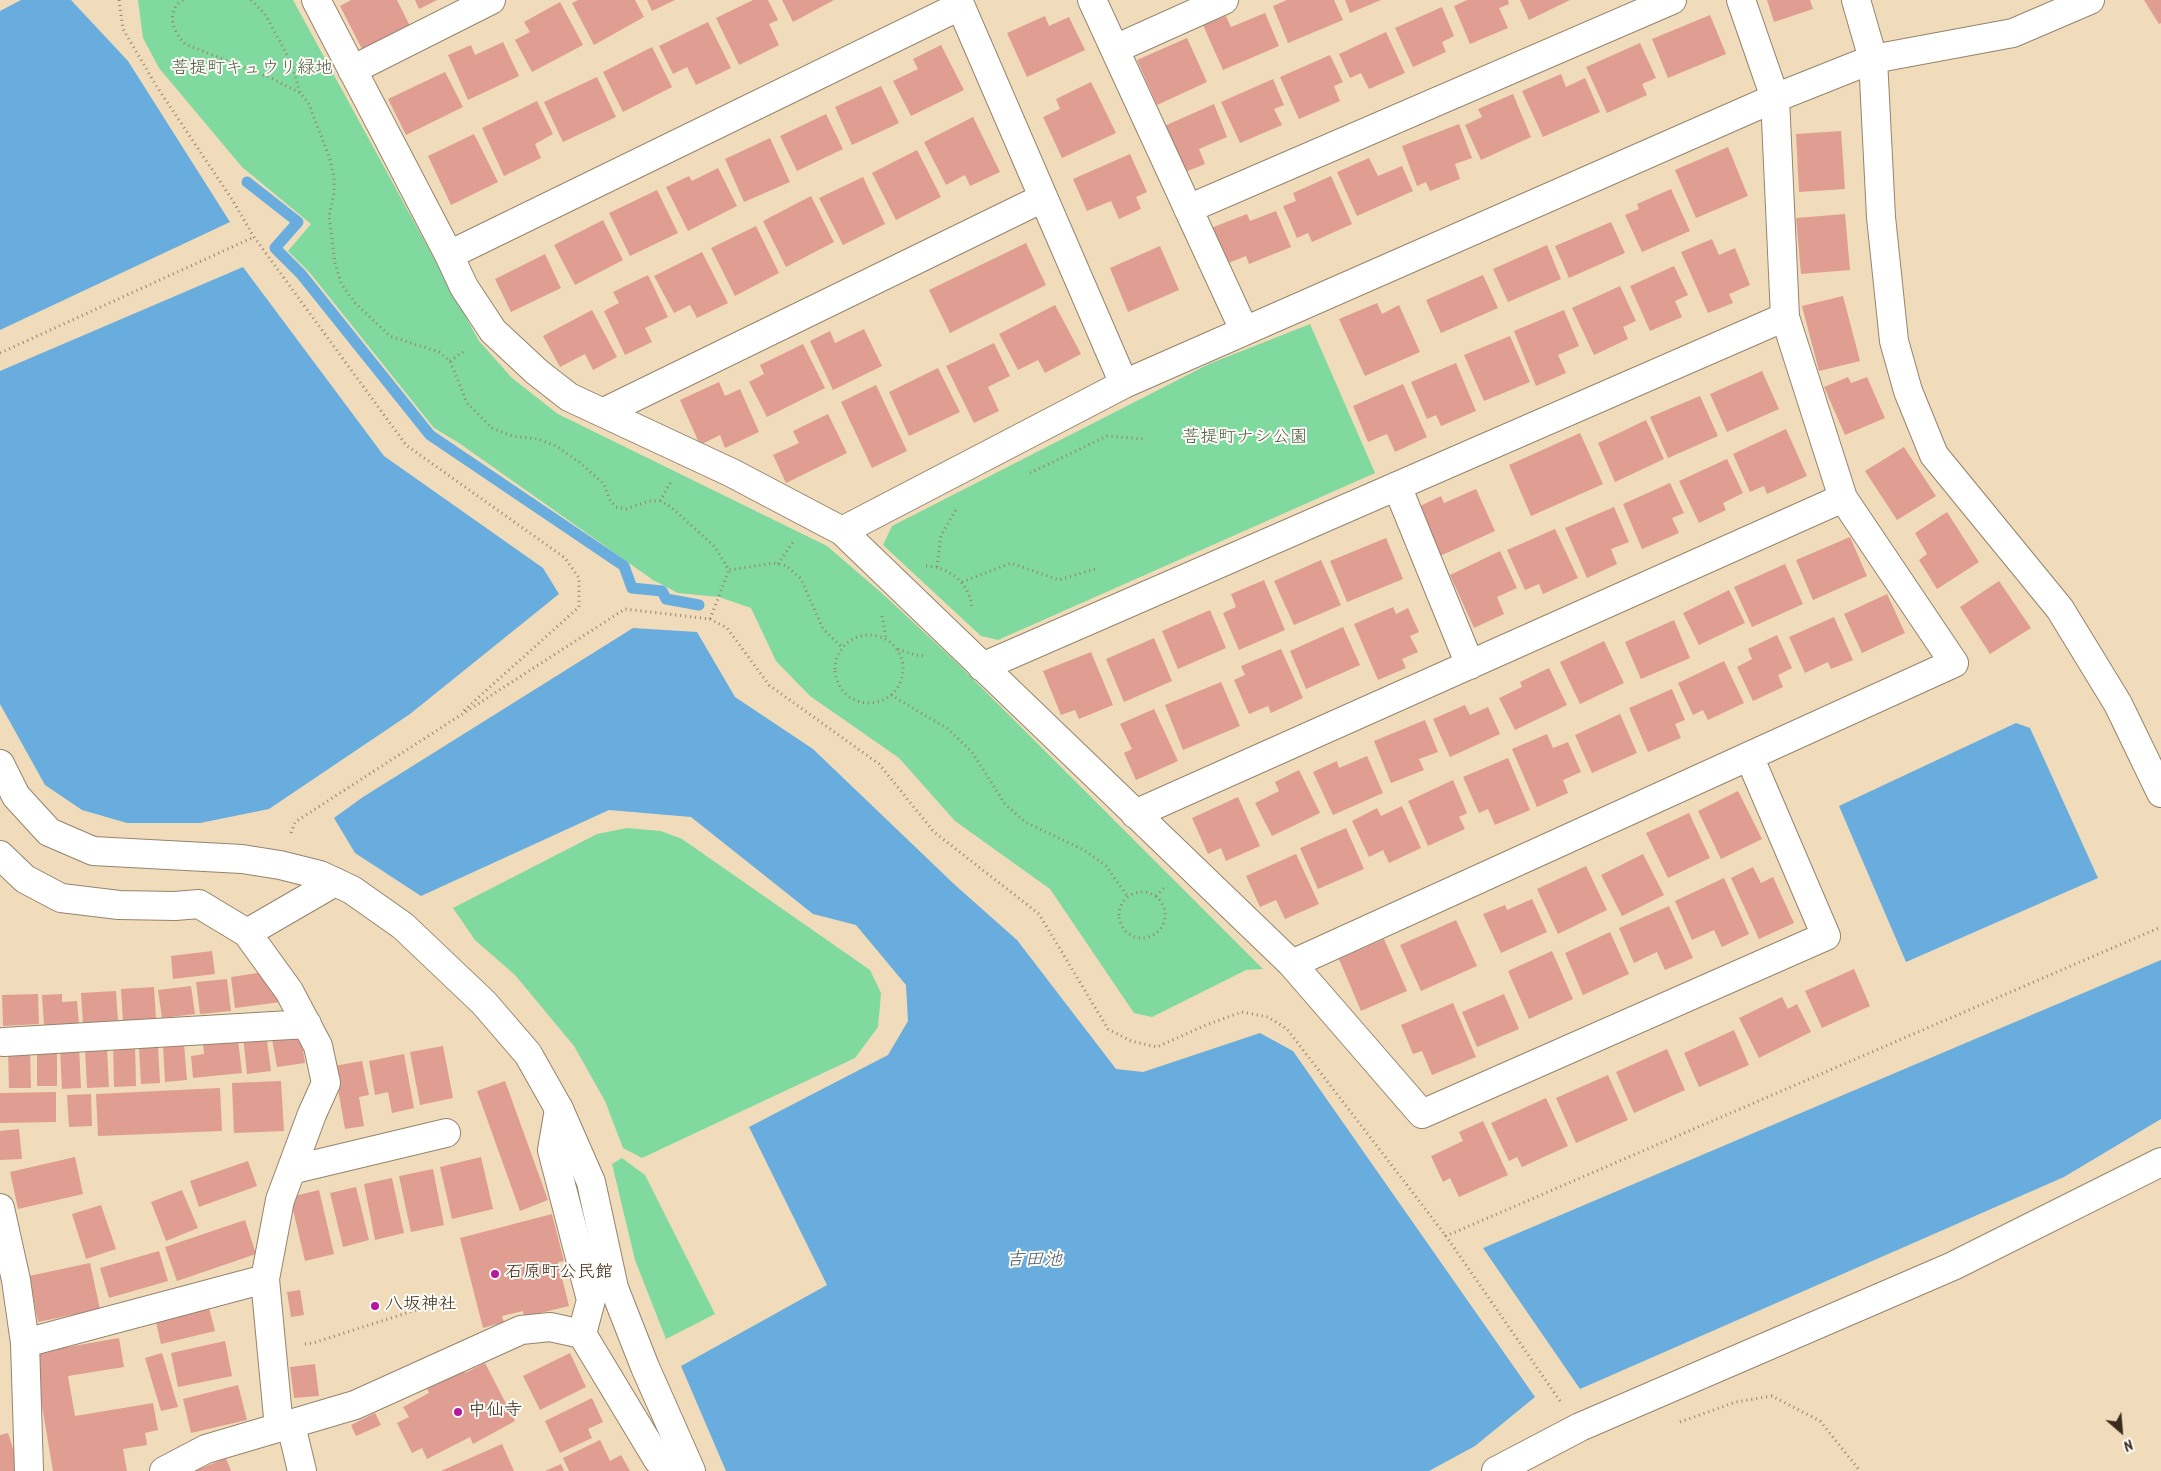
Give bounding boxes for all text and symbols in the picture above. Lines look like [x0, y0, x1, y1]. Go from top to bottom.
park label: 菩提町キュウリ緑地 [171, 59, 333, 81]
park label: 菩提町ナシ公園 [1182, 428, 1308, 450]
water label: 吉田池 [1006, 1251, 1062, 1273]
place label: 石原町公民館 [505, 1263, 613, 1285]
marker: 石原町公民館 [489, 1268, 501, 1280]
place label: 八坂神社 [385, 1295, 457, 1317]
marker: 八坂神社 [369, 1300, 381, 1312]
place label: 中仙寺 [468, 1401, 522, 1423]
marker: 中仙寺 [452, 1406, 464, 1418]
north arrow [2096, 1406, 2146, 1456]
text: N [2119, 1433, 2137, 1456]

